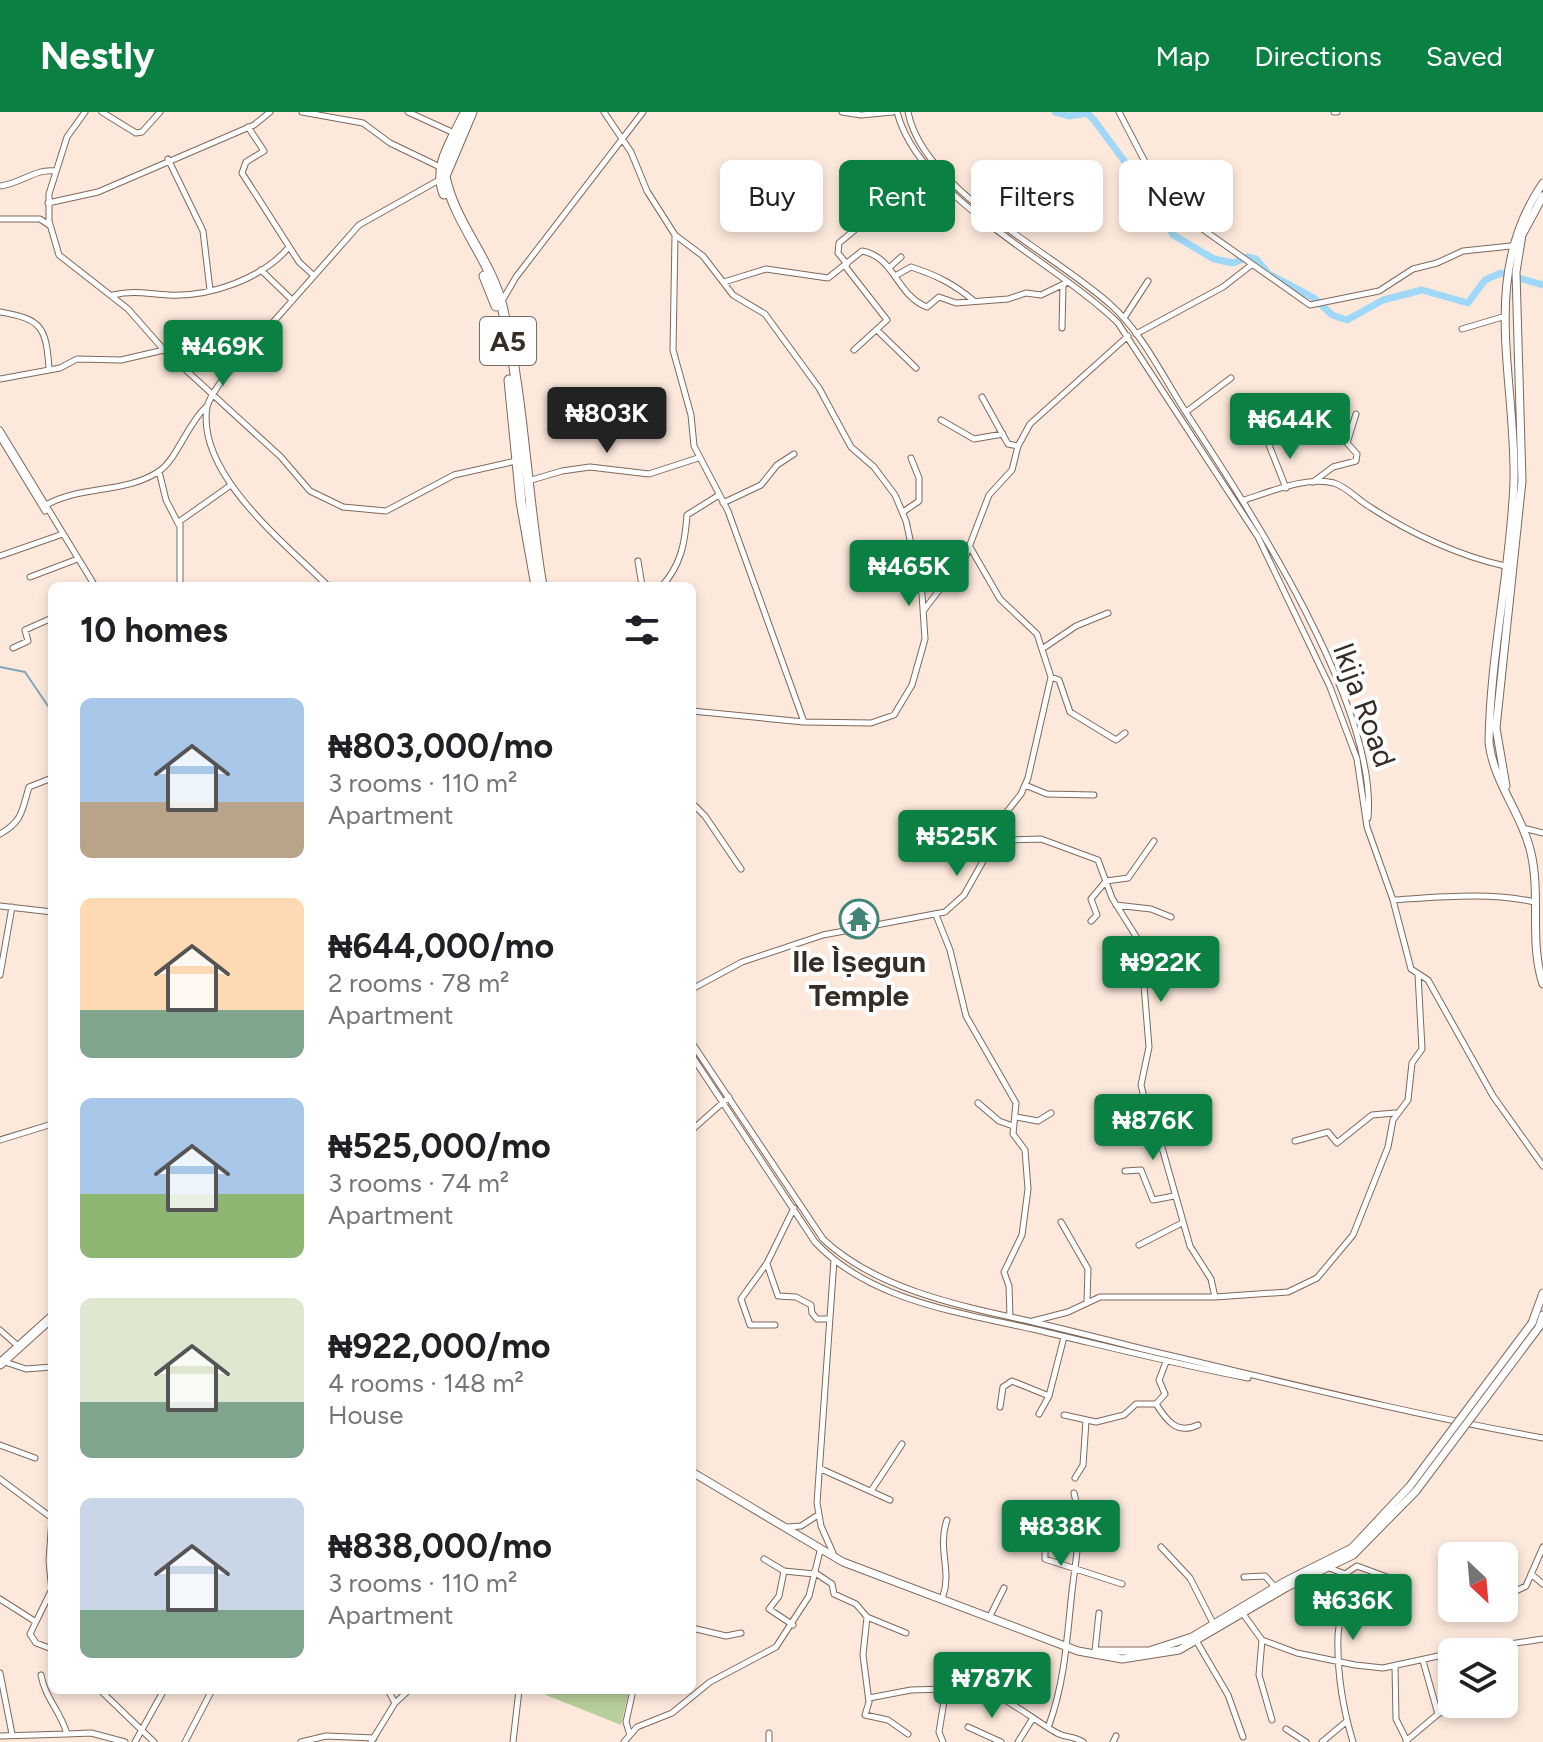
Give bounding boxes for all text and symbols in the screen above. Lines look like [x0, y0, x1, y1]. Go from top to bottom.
text: Nestly [40, 33, 155, 79]
text: Map [1156, 39, 1210, 73]
text: Directions [1254, 39, 1382, 73]
text: Saved [1426, 39, 1503, 73]
chip: Buy [720, 160, 823, 232]
chip: Rent [839, 160, 955, 232]
chip: Filters [971, 160, 1103, 232]
chip: New [1119, 160, 1233, 232]
road number: A5 [480, 317, 536, 365]
pin: ₦469K [167, 320, 279, 388]
text: ₦469K [182, 330, 264, 362]
pin: ₦803K [551, 387, 663, 455]
pin: ₦644K [1234, 393, 1346, 461]
text: ₦803K [565, 397, 649, 429]
text: ₦644K [1248, 403, 1332, 435]
pin: ₦465K [853, 540, 965, 608]
text: ₦465K [868, 550, 950, 582]
icon: filters [620, 608, 664, 652]
text: 10 homes [80, 610, 228, 651]
street label: Ikija Road [1325, 638, 1404, 772]
text: ₦803,000/mo [328, 726, 553, 767]
icon: home [144, 730, 240, 826]
text: 3 rooms · 110 m² [328, 767, 517, 799]
text: Apartment [328, 799, 454, 831]
pin: ₦525K [901, 810, 1013, 878]
text: ₦525K [916, 820, 998, 852]
temple icon: Ile Ìṣegun Temple [838, 898, 880, 940]
text: ₦644,000/mo [328, 926, 554, 967]
icon: home [144, 930, 240, 1026]
pin: ₦922K [1105, 936, 1217, 1004]
place label: Ile Ìṣegun Temple [792, 943, 926, 1014]
text: ₦922K [1120, 946, 1202, 978]
text: 2 rooms · 78 m² [328, 967, 509, 999]
text: Apartment [328, 999, 454, 1031]
pin: ₦876K [1097, 1094, 1209, 1162]
text: ₦876K [1112, 1104, 1194, 1136]
text: ₦525,000/mo [328, 1126, 551, 1167]
icon: home [144, 1130, 240, 1226]
text: 3 rooms · 74 m² [328, 1167, 509, 1199]
text: Apartment [328, 1199, 454, 1231]
text: ₦922,000/mo [328, 1326, 551, 1367]
icon: home [144, 1330, 240, 1426]
text: 4 rooms · 148 m² [328, 1367, 524, 1399]
text: House [328, 1399, 403, 1431]
pin: ₦838K [1005, 1500, 1117, 1568]
text: ₦838K [1020, 1510, 1102, 1542]
text: ₦838,000/mo [328, 1526, 552, 1567]
icon: home [144, 1530, 240, 1626]
north arrow [1438, 1542, 1518, 1622]
map controls [1438, 1542, 1518, 1718]
text: 3 rooms · 110 m² [328, 1567, 517, 1599]
pin: ₦636K [1297, 1574, 1409, 1642]
text: ₦636K [1313, 1584, 1393, 1616]
text: Apartment [328, 1599, 454, 1631]
button: layers [1438, 1638, 1518, 1718]
pin: ₦787K [936, 1652, 1048, 1720]
text: ₦787K [952, 1662, 1032, 1694]

